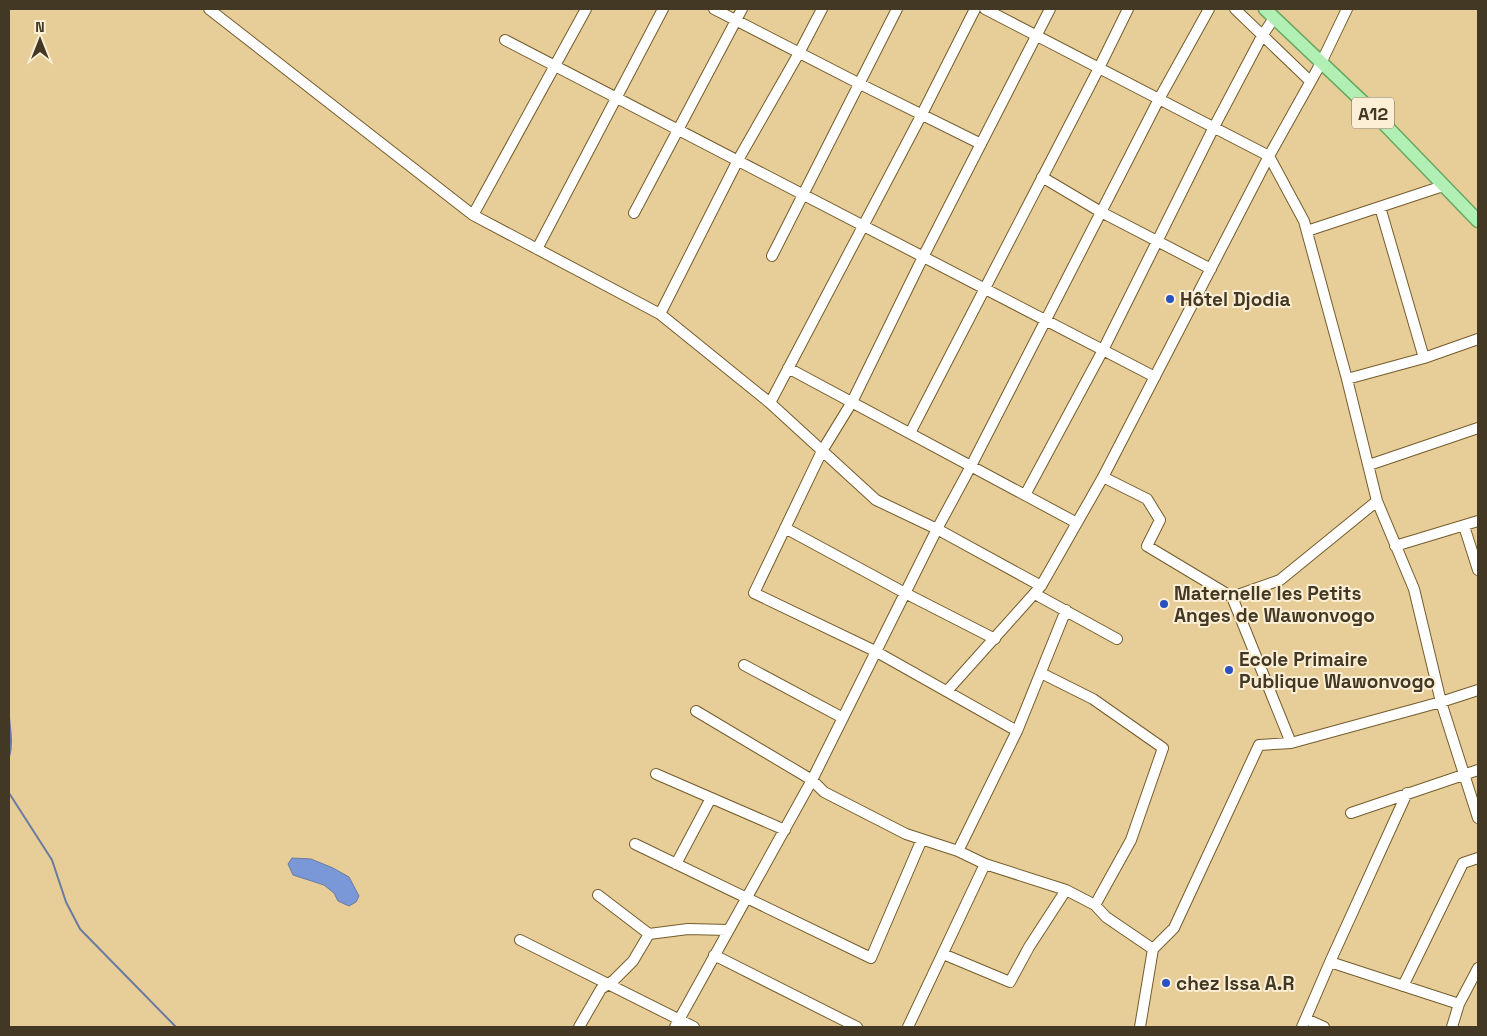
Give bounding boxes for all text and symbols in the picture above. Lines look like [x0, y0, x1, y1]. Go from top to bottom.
north arrow [15, 15, 65, 65]
text: N [35, 18, 45, 36]
road number: A12 [1352, 98, 1394, 128]
place label: Hôtel Djodia [1180, 287, 1291, 312]
marker: Hôtel Djodia [1164, 293, 1176, 305]
place label: Maternelle les Petits Anges de Wawonvogo [1174, 581, 1375, 628]
marker: Maternelle les Petits Anges de Wawonvogo [1158, 598, 1170, 610]
place label: Ecole Primaire Publique Wawonvogo [1239, 647, 1435, 694]
marker: Ecole Primaire Publique Wawonvogo [1223, 664, 1235, 676]
place label: chez Issa A.R [1176, 971, 1294, 996]
marker: chez Issa A.R [1160, 977, 1172, 989]

